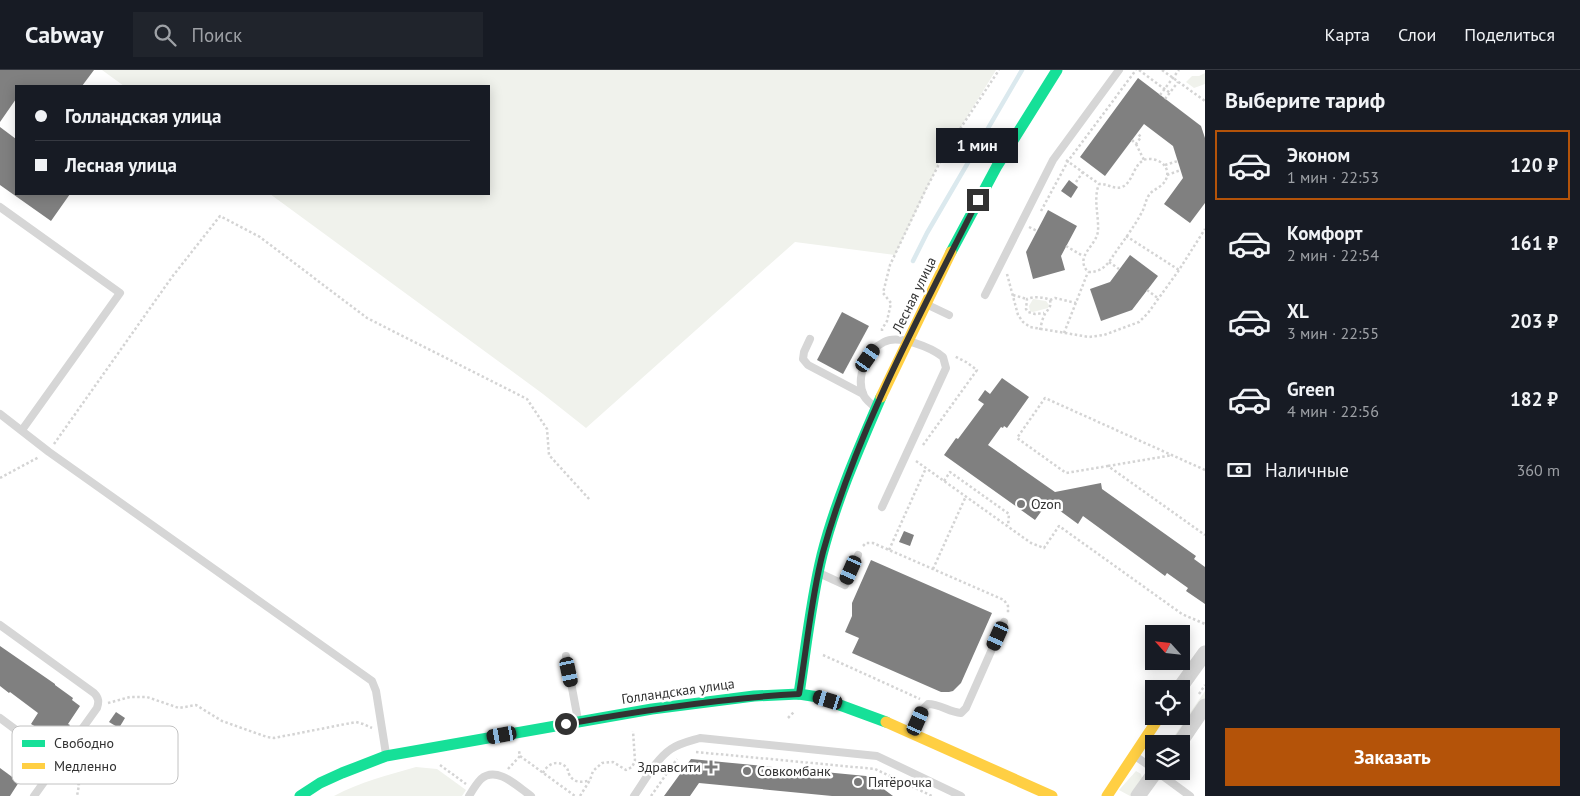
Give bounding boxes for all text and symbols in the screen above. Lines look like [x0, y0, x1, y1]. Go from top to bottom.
search box [133, 12, 483, 57]
text: Cabway [25, 19, 103, 50]
icon: search [151, 21, 179, 49]
text: Поиск [191, 23, 242, 47]
text: Карта [1325, 23, 1370, 46]
text: Слои [1398, 23, 1436, 46]
text: Поделиться [1464, 23, 1555, 46]
text: Выберите тариф [1225, 86, 1385, 114]
text: Голландская улица [65, 104, 221, 128]
callout: 1 мин [937, 128, 1019, 162]
text: 1 мин [956, 135, 998, 155]
icon: car [1227, 143, 1272, 188]
text: Эконом [1287, 143, 1350, 167]
text: Лесная улица [65, 153, 177, 177]
text: 120 ₽ [1510, 153, 1558, 177]
text: 1 мин · 22:53 [1287, 167, 1379, 187]
route end [967, 189, 989, 211]
icon: car [1227, 221, 1272, 266]
text: Комфорт [1287, 221, 1363, 245]
text: 161 ₽ [1510, 231, 1558, 255]
text: 2 мин · 22:54 [1287, 245, 1379, 265]
street label: Лесная улица [887, 254, 940, 337]
icon: car [1227, 299, 1272, 344]
text: XL [1287, 299, 1309, 323]
text: 203 ₽ [1510, 309, 1558, 333]
text: 3 мин · 22:55 [1287, 323, 1379, 343]
car [853, 341, 882, 375]
icon: car [1227, 377, 1272, 422]
text: Green [1287, 377, 1335, 401]
text: 182 ₽ [1510, 387, 1558, 411]
text: 4 мин · 22:56 [1287, 401, 1379, 421]
icon: cash [1225, 456, 1253, 484]
text: Наличные [1265, 458, 1349, 482]
text: 360 m [1517, 460, 1560, 480]
place label: Ozon [1031, 495, 1061, 513]
marker: Ozon [1015, 498, 1027, 510]
car [838, 553, 863, 587]
car [985, 619, 1010, 653]
north arrow [1145, 625, 1190, 670]
map controls [1145, 625, 1190, 780]
car [558, 656, 579, 688]
street label: Голландская улица [620, 674, 736, 708]
button: locate [1145, 680, 1190, 725]
car [811, 688, 844, 712]
car [905, 704, 930, 738]
route start [555, 713, 577, 735]
car [485, 725, 518, 745]
legend [12, 726, 178, 784]
button: Заказать [1225, 728, 1560, 786]
text: Свободно [54, 734, 114, 752]
button: layers [1145, 735, 1190, 780]
text: Медленно [54, 757, 117, 775]
place label: Здравсити [637, 758, 701, 776]
marker: Здравсити [705, 761, 717, 773]
place label: Совкомбанк [757, 762, 831, 780]
marker: Совкомбанк [741, 765, 753, 777]
place label: Пятёрочка [868, 773, 932, 791]
marker: Пятёрочка [852, 776, 864, 788]

